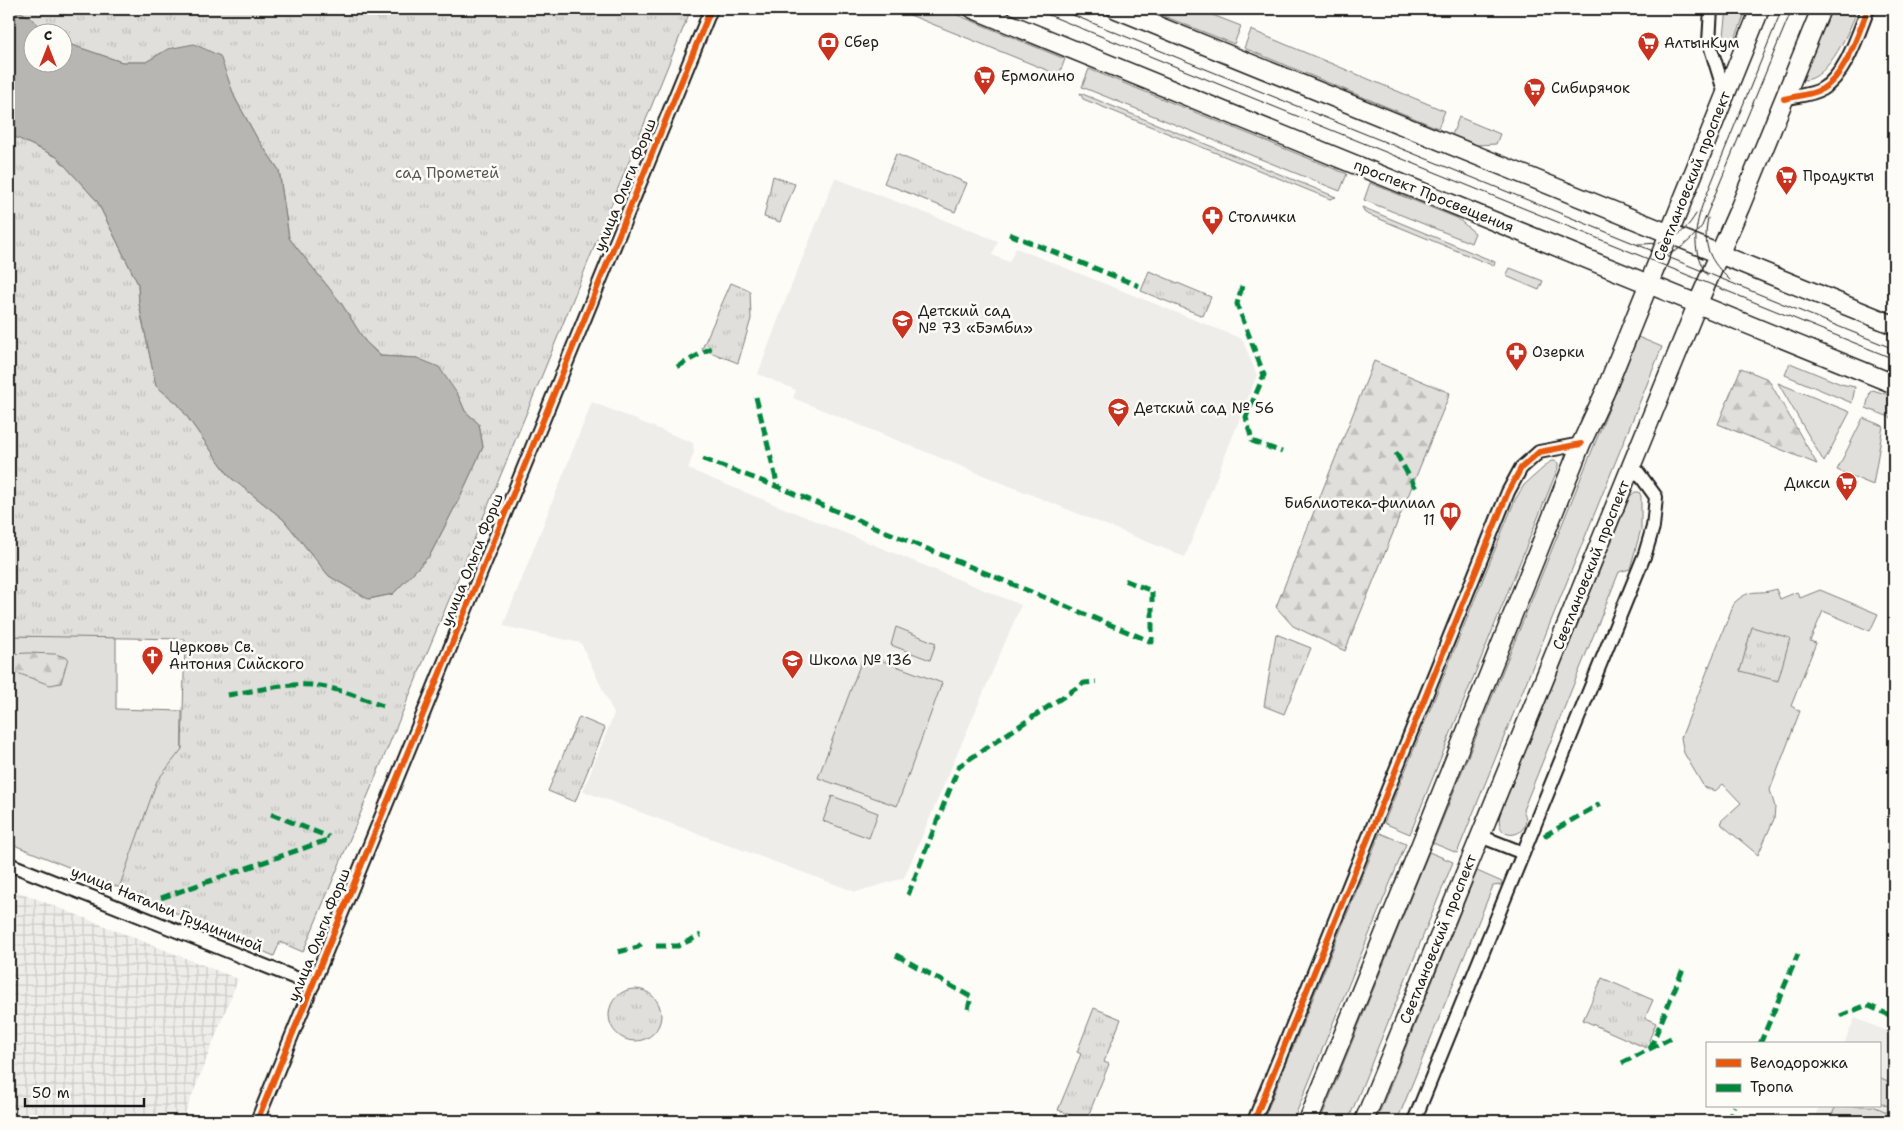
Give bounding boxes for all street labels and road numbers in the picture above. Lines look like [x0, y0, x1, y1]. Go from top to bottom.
street label: Светлановский проспект [1649, 88, 1735, 264]
street label: улица Ольги Форш [589, 115, 661, 255]
street label: проспект Просвещения [1351, 155, 1517, 237]
street label: Светлановский проспект [1548, 477, 1634, 653]
street label: улица Ольги Форш [436, 490, 508, 630]
street label: Светлановский проспект [1395, 851, 1481, 1027]
street label: улица Натальи Грудининой [68, 861, 266, 957]
street label: улица Ольги Форш [283, 865, 355, 1005]

